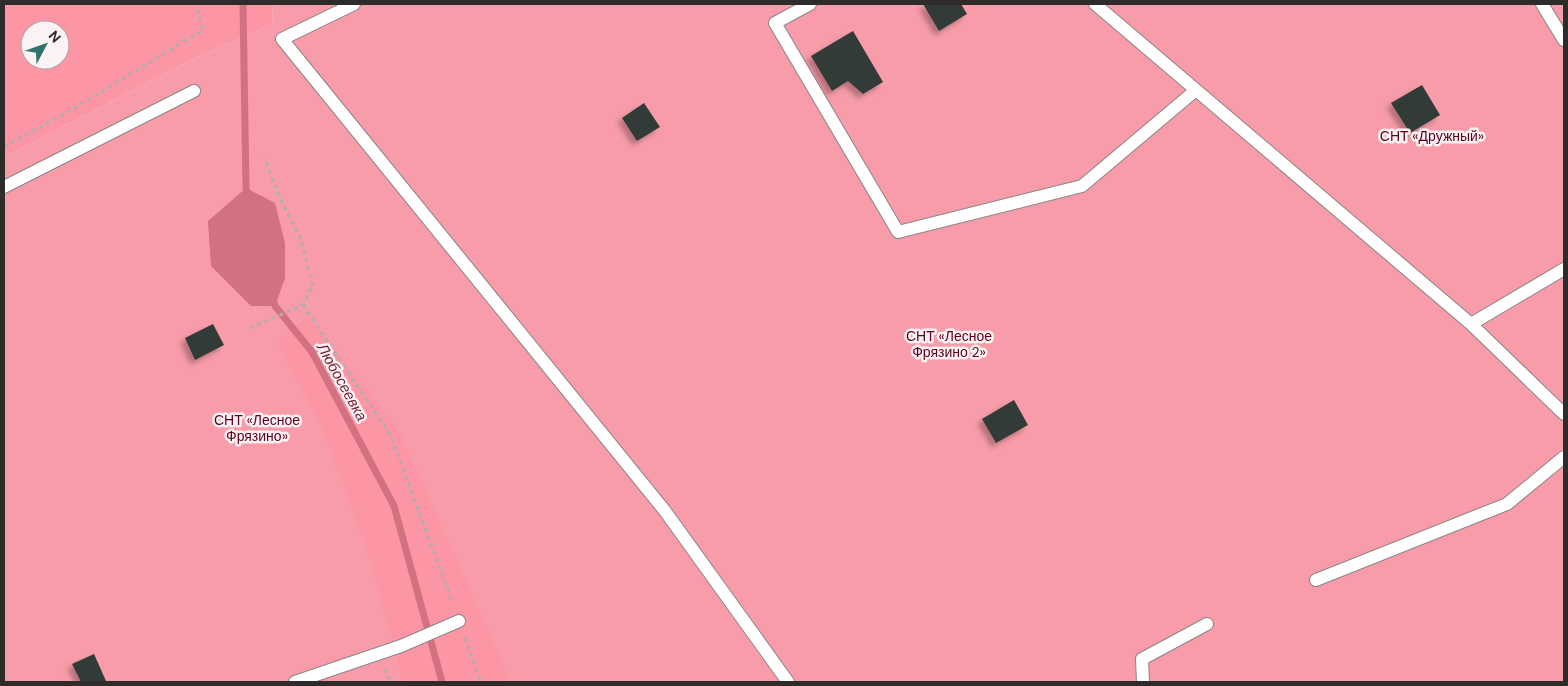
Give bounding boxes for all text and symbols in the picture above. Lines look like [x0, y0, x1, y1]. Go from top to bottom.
north arrow [20, 20, 70, 70]
text: N [45, 27, 65, 46]
park label: СНТ «Дружный» [1380, 127, 1484, 145]
park label: СНТ «Лесное Фрязино 2» [906, 327, 992, 361]
water label: Любосеевка [312, 339, 372, 424]
park label: СНТ «Лесное Фрязино» [214, 411, 300, 445]

